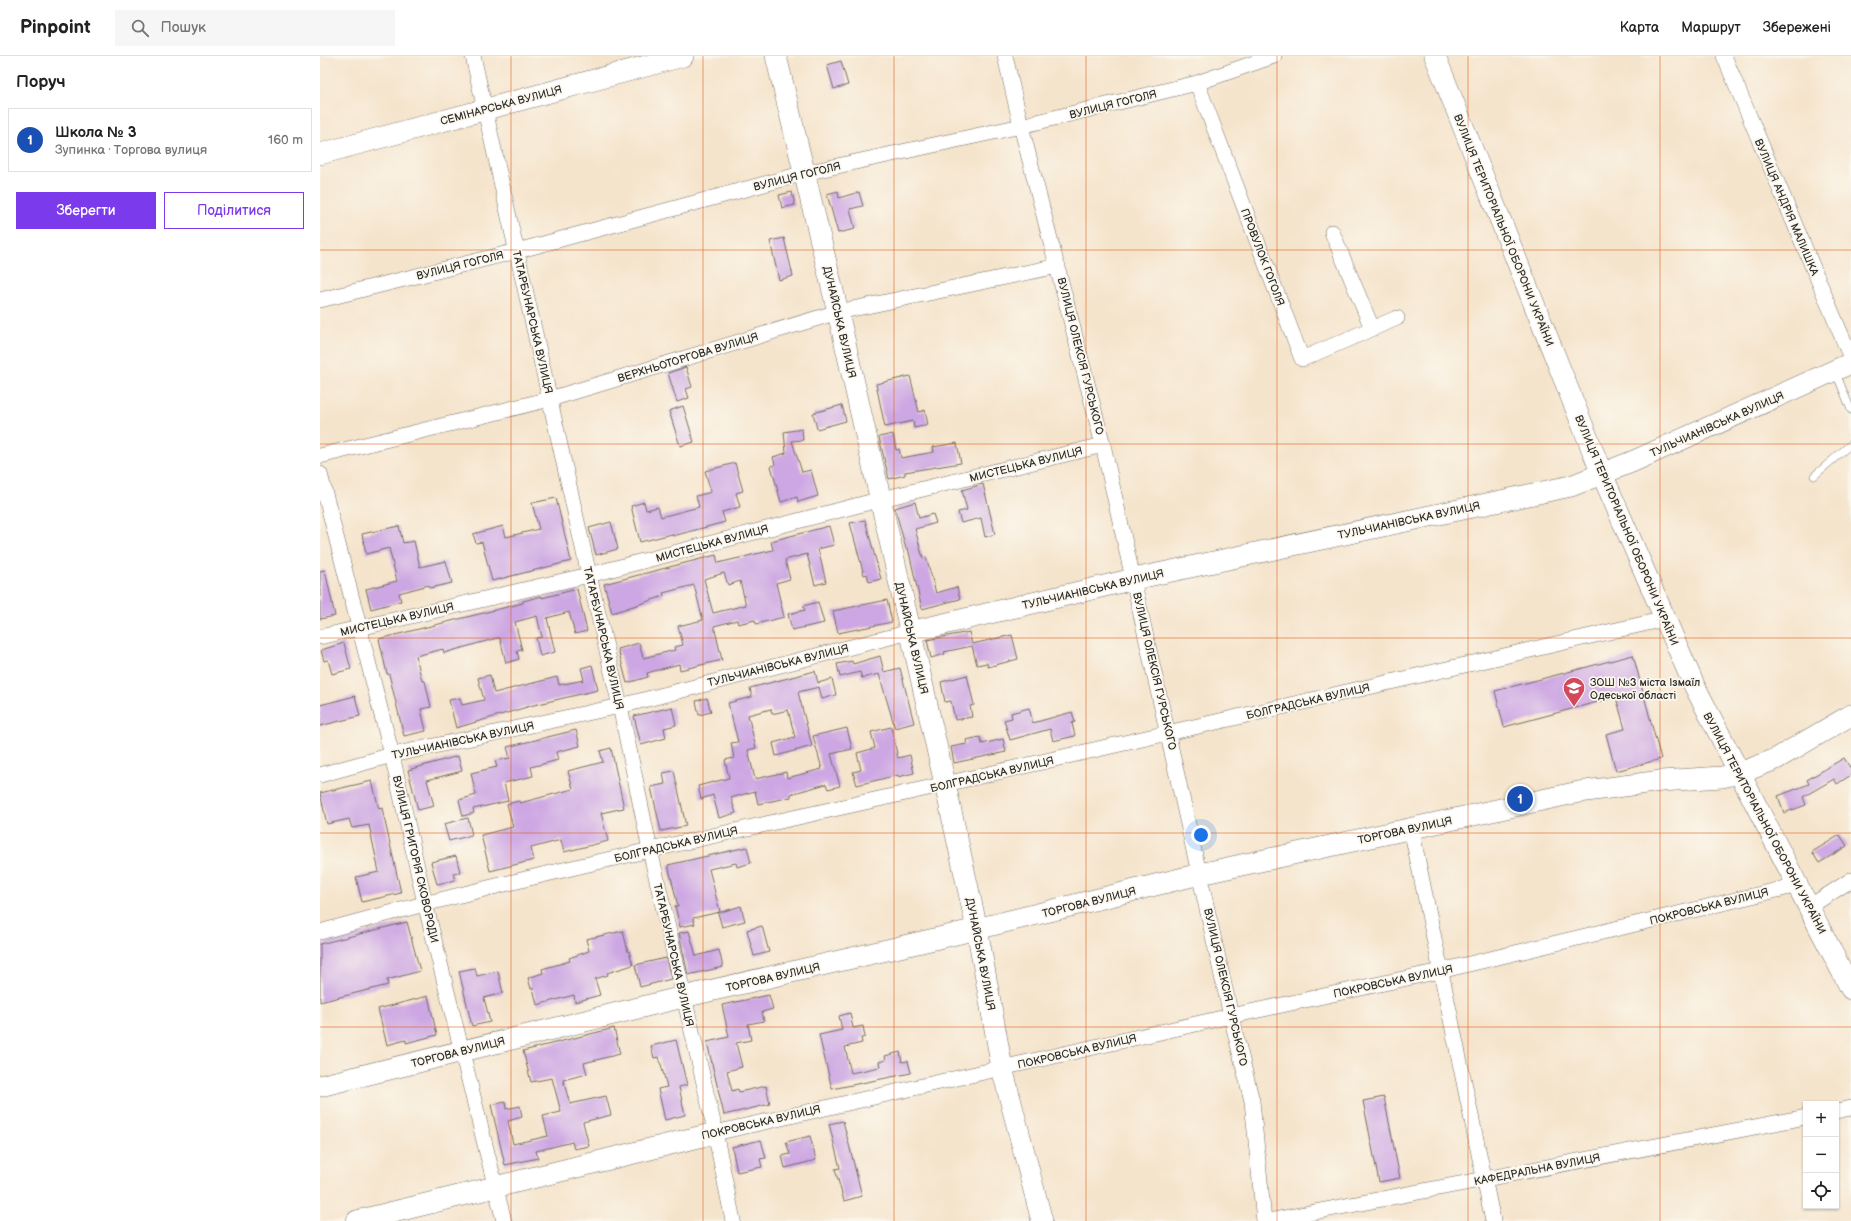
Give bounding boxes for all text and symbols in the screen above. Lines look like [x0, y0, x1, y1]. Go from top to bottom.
search box [115, 10, 395, 46]
text: Pinpoint [20, 16, 91, 39]
icon: search [129, 17, 151, 39]
text: Пошук [161, 18, 206, 37]
text: Карта [1620, 19, 1659, 36]
text: Маршрут [1681, 19, 1741, 36]
text: Збережені [1763, 19, 1831, 36]
text: Поруч [16, 72, 66, 92]
street label: СЕМІНАРСЬКА ВУЛИЦЯ [439, 83, 563, 128]
street label: ВУЛИЦЯ ГОГОЛЯ [1068, 87, 1158, 122]
street label: ВУЛИЦЯ ТЕРИТОРІАЛЬНОЇ ОБОРОНИ УКРАЇНИ [1451, 112, 1557, 348]
text: Школа № 3 [55, 123, 137, 142]
text: 1 [27, 132, 33, 148]
text: 160 m [268, 132, 303, 148]
street label: ВУЛИЦЯ АНДРІЯ МАЛИШКА [1752, 137, 1821, 278]
text: Зупинка · Торгова вулиця [55, 142, 207, 158]
street label: ВУЛИЦЯ ГОГОЛЯ [752, 159, 842, 194]
button: Зберегти [16, 192, 156, 229]
button: Поділитися [164, 192, 304, 229]
street label: ПРОВУЛОК ГОГОЛЯ [1238, 207, 1287, 308]
street label: ВУЛИЦЯ ГОГОЛЯ [415, 248, 505, 283]
street label: ТАТАРБУНАРСЬКА ВУЛИЦЯ [510, 249, 555, 395]
street label: ДУНАЙСЬКА ВУЛИЦЯ [820, 265, 859, 380]
street label: ВУЛИЦЯ ОЛЕКСІЯ ГУРСЬКОГО [1055, 276, 1106, 436]
street label: ВЕРХНЬОТОРГОВА ВУЛИЦЯ [616, 330, 760, 385]
street label: ТУЛЬЧИАНІВСЬКА ВУЛИЦЯ [1648, 389, 1786, 460]
street label: ВУЛИЦЯ ТЕРИТОРІАЛЬНОЇ ОБОРОНИ УКРАЇНИ [1572, 413, 1682, 647]
street label: МИСТЕЦЬКА ВУЛИЦЯ [968, 444, 1084, 485]
street label: ТУЛЬЧИАНІВСЬКА ВУЛИЦЯ [1337, 499, 1481, 542]
street label: МИСТЕЦЬКА ВУЛИЦЯ [654, 522, 770, 565]
street label: ТАТАРБУНАРСЬКА ВУЛИЦЯ [581, 565, 626, 711]
street label: ТУЛЬЧИАНІВСЬКА ВУЛИЦЯ [1021, 567, 1165, 612]
street label: ДУНАЙСЬКА ВУЛИЦЯ [892, 581, 931, 696]
street label: ВУЛИЦЯ ОЛЕКСІЯ ГУРСЬКОГО [1130, 591, 1179, 751]
street label: МИСТЕЦЬКА ВУЛИЦЯ [339, 600, 455, 639]
street label: ТУЛЬЧИАНІВСЬКА ВУЛИЦЯ [706, 642, 850, 689]
school or university icon: ЗОШ №3 міста Ізмаїл Одеської області [1561, 675, 1587, 708]
place label: ЗОШ №3 міста Ізмаїл Одеської області [1590, 676, 1700, 702]
street label: БОЛГРАДСЬКА ВУЛИЦЯ [1245, 681, 1371, 722]
street label: ВУЛИЦЯ ТЕРИТОРІАЛЬНОЇ ОБОРОНИ УКРАЇНИ [1700, 710, 1830, 936]
street label: ТУЛЬЧИАНІВСЬКА ВУЛИЦЯ [391, 719, 535, 762]
street label: БОЛГРАДСЬКА ВУЛИЦЯ [929, 754, 1055, 795]
street label: ВУЛИЦЯ ГРИГОРІЯ СКОВОРОДИ [390, 774, 441, 944]
pin: 1 [1507, 784, 1533, 814]
street label: ТОРГОВА ВУЛИЦЯ [1357, 814, 1453, 847]
street label: БОЛГРАДСЬКА ВУЛИЦЯ [613, 824, 739, 865]
your location [1191, 825, 1211, 845]
street label: ТАТАРБУНАРСЬКА ВУЛИЦЯ [651, 882, 696, 1028]
street label: ТОРГОВА ВУЛИЦЯ [1041, 885, 1137, 920]
street label: ПОКРОВСЬКА ВУЛИЦЯ [1648, 885, 1770, 928]
street label: ДУНАЙСЬКА ВУЛИЦЯ [963, 897, 998, 1012]
street label: ВУЛИЦЯ ОЛЕКСІЯ ГУРСЬКОГО [1201, 907, 1250, 1067]
street label: ТОРГОВА ВУЛИЦЯ [725, 960, 821, 995]
street label: ПОКРОВСЬКА ВУЛИЦЯ [1332, 962, 1454, 1001]
street label: ПОКРОВСЬКА ВУЛИЦЯ [1016, 1031, 1138, 1072]
street label: ТОРГОВА ВУЛИЦЯ [410, 1035, 506, 1070]
map controls [1803, 1101, 1839, 1209]
button: + [1803, 1101, 1839, 1137]
street label: ПОКРОВСЬКА ВУЛИЦЯ [700, 1102, 822, 1143]
button: − [1803, 1137, 1839, 1173]
street label: КАФЕДРАЛЬНА ВУЛИЦЯ [1473, 1151, 1601, 1188]
button: locate [1803, 1173, 1839, 1209]

